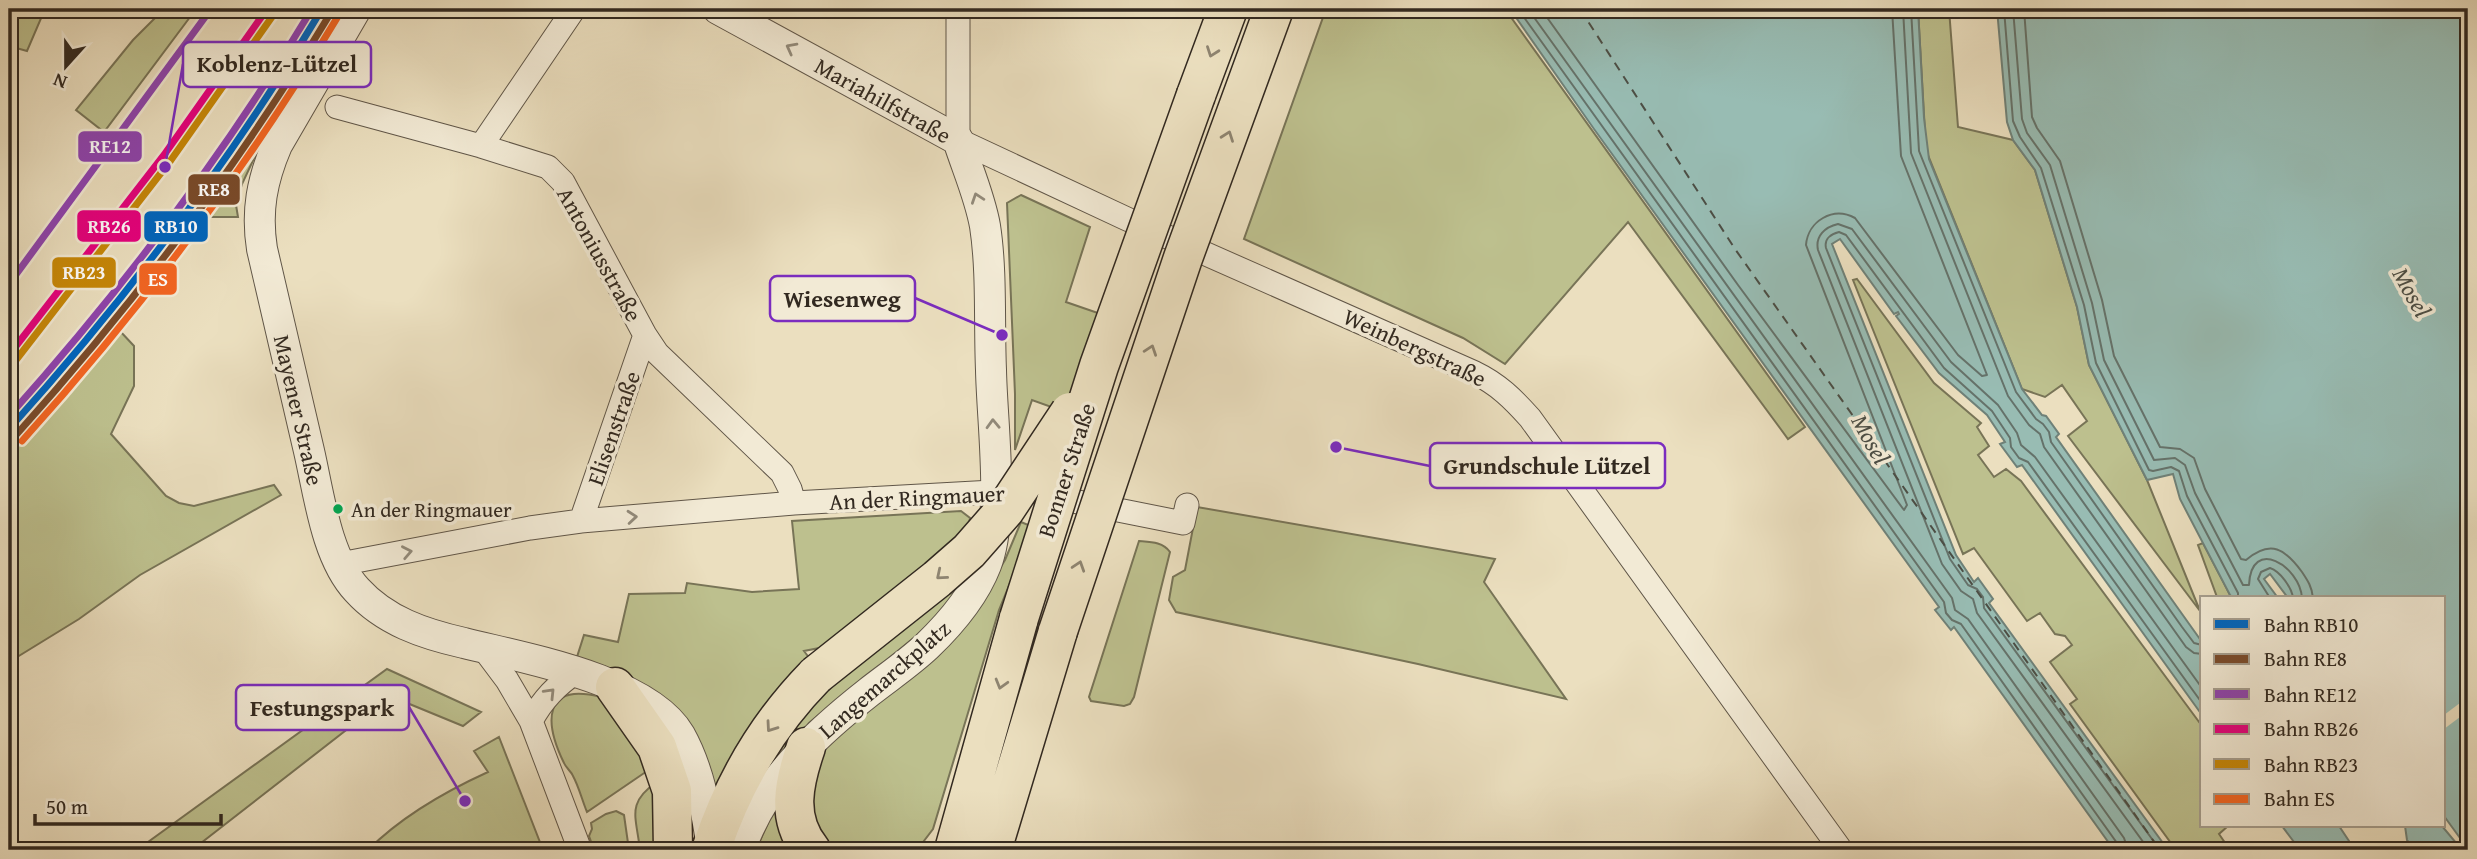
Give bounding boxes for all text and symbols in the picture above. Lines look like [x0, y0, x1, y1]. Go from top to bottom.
north arrow [32, 32, 102, 102]
callout: Koblenz-Lützel [183, 42, 371, 87]
one-way arrow [786, 43, 798, 57]
one-way arrow [1206, 45, 1220, 57]
text: Koblenz-Lützel [197, 46, 358, 81]
street label: Mariahilfstraße [809, 49, 957, 151]
text: N [49, 66, 71, 97]
line badge: RE12 [77, 130, 143, 163]
one-way arrow [1219, 130, 1233, 142]
text: RE12 [89, 132, 131, 160]
line badge: RE8 [187, 173, 241, 206]
text: RE8 [198, 175, 230, 203]
street label: Antoniusstraße [549, 181, 651, 327]
one-way arrow [971, 192, 985, 204]
line badge: RB26 [76, 209, 142, 243]
line badge: RB10 [143, 210, 209, 243]
text: RB26 [87, 212, 131, 240]
text: RB10 [154, 212, 198, 240]
line badge: RB23 [51, 256, 117, 289]
text: RB23 [62, 258, 106, 286]
water label: Mosel [2384, 261, 2440, 324]
line badge: ES [138, 262, 178, 296]
text: ES [148, 265, 168, 293]
callout: Wiesenweg [770, 276, 915, 321]
text: Wiesenweg [783, 281, 901, 316]
street label: Weinbergstraße [1338, 299, 1492, 395]
street label: Mayener Straße [266, 331, 332, 489]
one-way arrow [1143, 345, 1157, 357]
street label: Elisenstraße [578, 366, 648, 490]
street label: Bonner Straße [1029, 398, 1103, 542]
water label: Mosel [1843, 408, 1899, 471]
one-way arrow [985, 418, 1000, 429]
callout: Grundschule Lützel [1430, 443, 1665, 488]
text: Grundschule Lützel [1444, 448, 1651, 483]
street label: An der Ringmauer [828, 476, 1006, 518]
place label: An der Ringmauer [351, 494, 512, 525]
marker: An der Ringmauer [331, 502, 345, 516]
one-way arrow [626, 510, 637, 525]
one-way arrow [401, 545, 413, 560]
one-way arrow [1071, 560, 1085, 573]
one-way arrow [936, 567, 949, 580]
legend [2200, 596, 2446, 828]
text: Bahn RB10 [2264, 609, 2358, 640]
street label: Langemarckplatz [811, 612, 957, 746]
text: Bahn RE8 [2264, 643, 2347, 674]
one-way arrow [994, 678, 1009, 690]
text: Bahn RE12 [2264, 679, 2357, 710]
callout: Festungspark [236, 685, 409, 730]
one-way arrow [542, 688, 555, 701]
text: Festungspark [250, 690, 394, 725]
text: Bahn RB26 [2264, 713, 2358, 744]
one-way arrow [767, 719, 780, 732]
text: Bahn RB23 [2264, 749, 2358, 780]
scale bar [35, 782, 220, 826]
text: Bahn ES [2264, 783, 2335, 814]
text: 50 m [46, 791, 88, 822]

